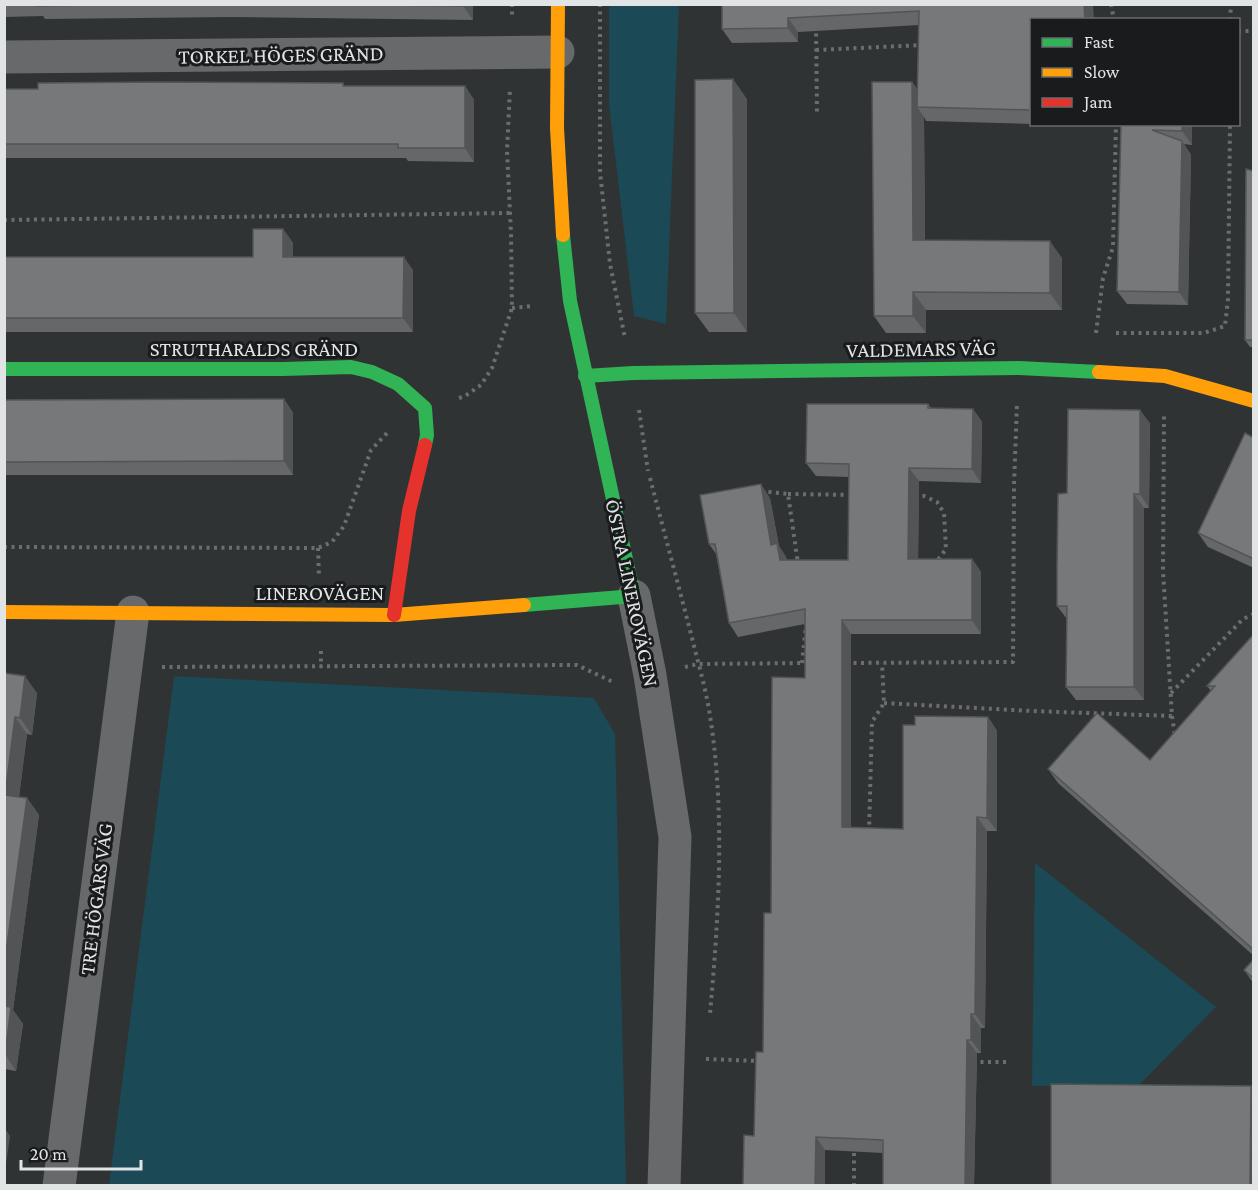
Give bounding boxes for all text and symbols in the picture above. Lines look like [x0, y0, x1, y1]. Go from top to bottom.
legend [1030, 18, 1240, 126]
text: Fast [1084, 32, 1115, 52]
street label: TORKEL HÖGES GRÄND [178, 41, 384, 69]
text: Slow [1084, 62, 1120, 82]
text: Jam [1082, 92, 1113, 112]
street label: VALDEMARS VÄG [846, 336, 996, 362]
street label: STRUTHARALDS GRÄND [150, 337, 358, 361]
street label: ÖSTRA LINEROVÄGEN [600, 497, 664, 689]
street label: LINEROVÄGEN [256, 581, 384, 605]
street label: TRE HÖGARS VÄG [75, 822, 117, 976]
scale bar [21, 1133, 141, 1171]
text: 20 m [30, 1144, 67, 1164]

